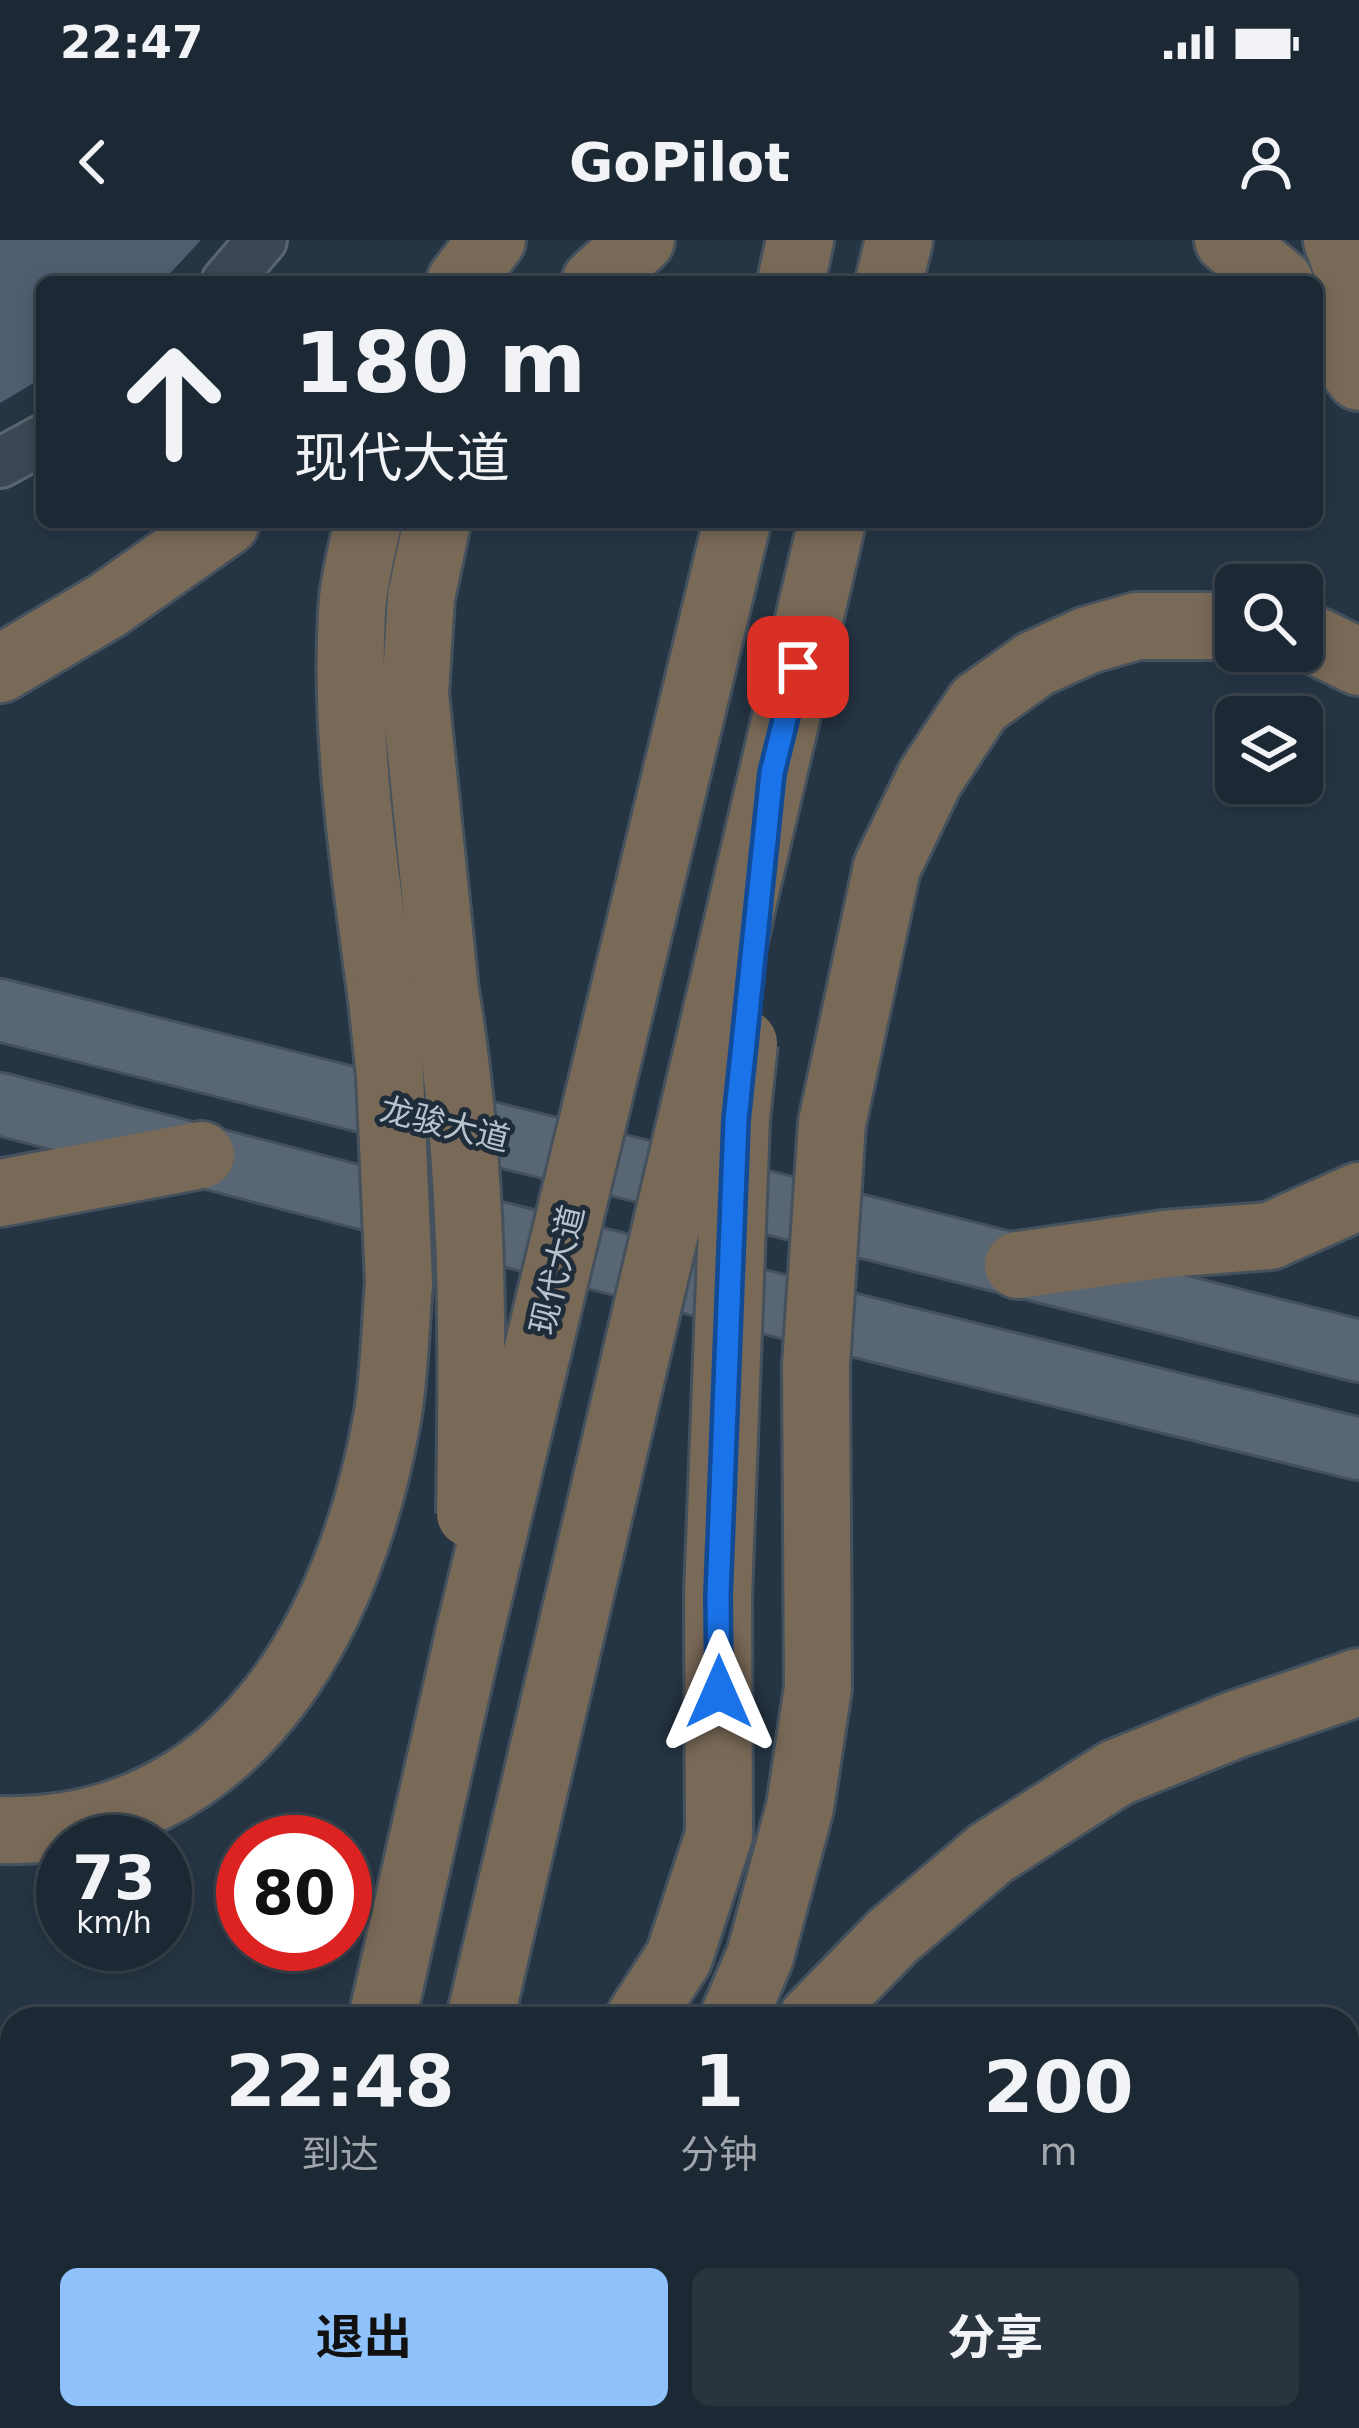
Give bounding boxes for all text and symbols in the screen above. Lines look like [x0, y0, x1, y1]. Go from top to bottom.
text: 22:47 [60, 16, 203, 69]
icon: back [60, 129, 126, 195]
icon: person [1233, 129, 1299, 195]
text: GoPilot [569, 131, 790, 194]
text: 180 m [294, 314, 586, 412]
icon: ahead [96, 324, 252, 480]
text: 现代大道 [294, 427, 510, 490]
map controls [1215, 564, 1323, 804]
button: search [1215, 564, 1323, 672]
pin [747, 616, 849, 718]
icon: arrive [765, 634, 831, 700]
button: layers [1215, 696, 1323, 804]
street label: 龙骏大道 [376, 1089, 514, 1159]
street label: 现代大道 [522, 1201, 592, 1339]
position arrow [656, 1629, 782, 1755]
speed limit sign: 80 [216, 1815, 372, 1971]
text: 73 [72, 1843, 156, 1913]
text: km/h [76, 1905, 152, 1940]
text: 22:48 [225, 2039, 455, 2123]
text: 1 [694, 2039, 744, 2123]
text: 200 [983, 2045, 1134, 2129]
text: m [1039, 2129, 1077, 2174]
text: 到达 [301, 2132, 379, 2177]
text: 分钟 [680, 2132, 758, 2177]
button: 退出 [60, 2268, 668, 2406]
button: 分享 [692, 2268, 1299, 2406]

